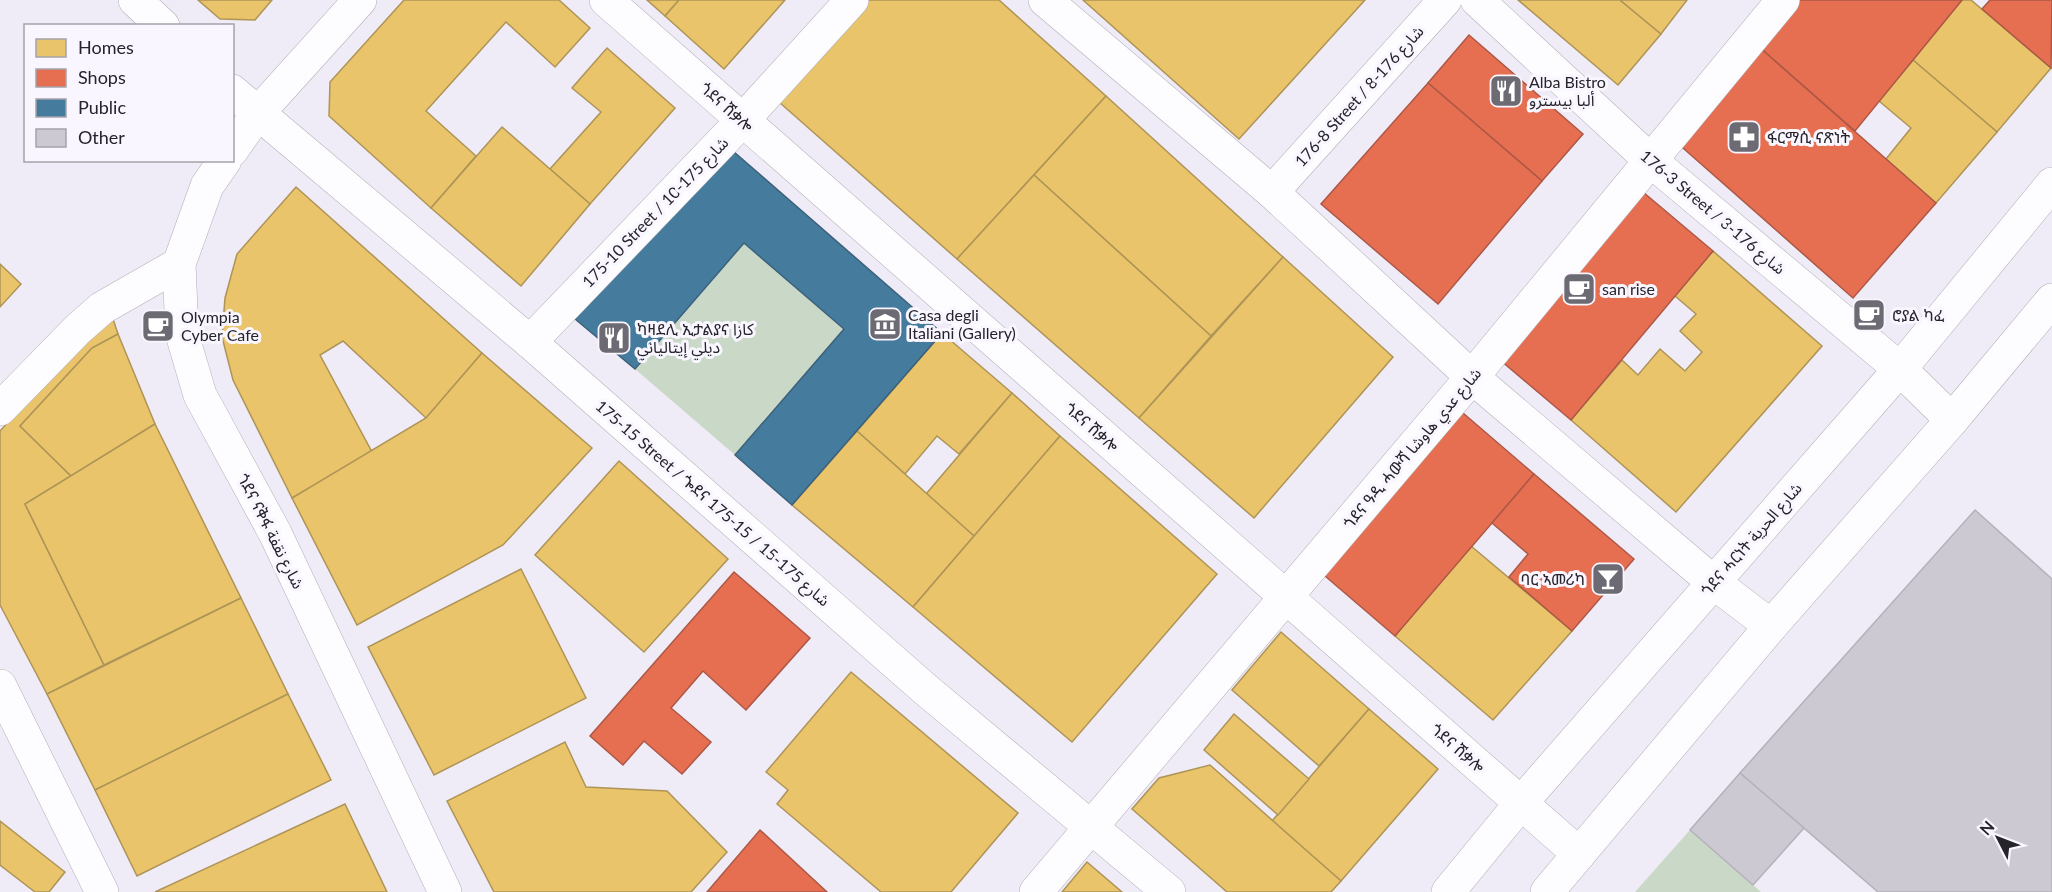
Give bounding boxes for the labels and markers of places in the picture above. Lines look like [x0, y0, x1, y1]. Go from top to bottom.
place label: Alba Bistro ألبا بيسترو [1529, 72, 1606, 110]
restaurant icon: Alba Bistro ألبا بيسترو [1488, 73, 1524, 109]
pharmacy icon: ፋርማሲ ናጽነት [1726, 119, 1762, 155]
place label: ፋርማሲ ናጽነት [1767, 127, 1850, 146]
cafe icon: san rise [1561, 271, 1597, 307]
place label: san rise [1602, 279, 1655, 298]
cafe icon: ሮያል ካፈ [1851, 297, 1887, 333]
place label: Casa degli Italiani (Gallery) [908, 305, 1016, 342]
place label: ሮያል ካፈ [1892, 305, 1945, 324]
museum icon: Casa degli Italiani (Gallery) [867, 306, 903, 342]
place label: Olympia Cyber Cafe [181, 307, 259, 344]
cafe icon: Olympia Cyber Cafe [140, 308, 176, 344]
place label: ካዛደሊ ኢታልያና كازا ديلي إيتالياني [637, 319, 754, 360]
restaurant icon: ካዛደሊ ኢታልያና كازا ديلي إيتالياني [596, 320, 632, 356]
bar icon: ባር ኣመሪካ [1590, 561, 1626, 597]
place label: ባር ኣመሪካ [1521, 569, 1585, 588]

